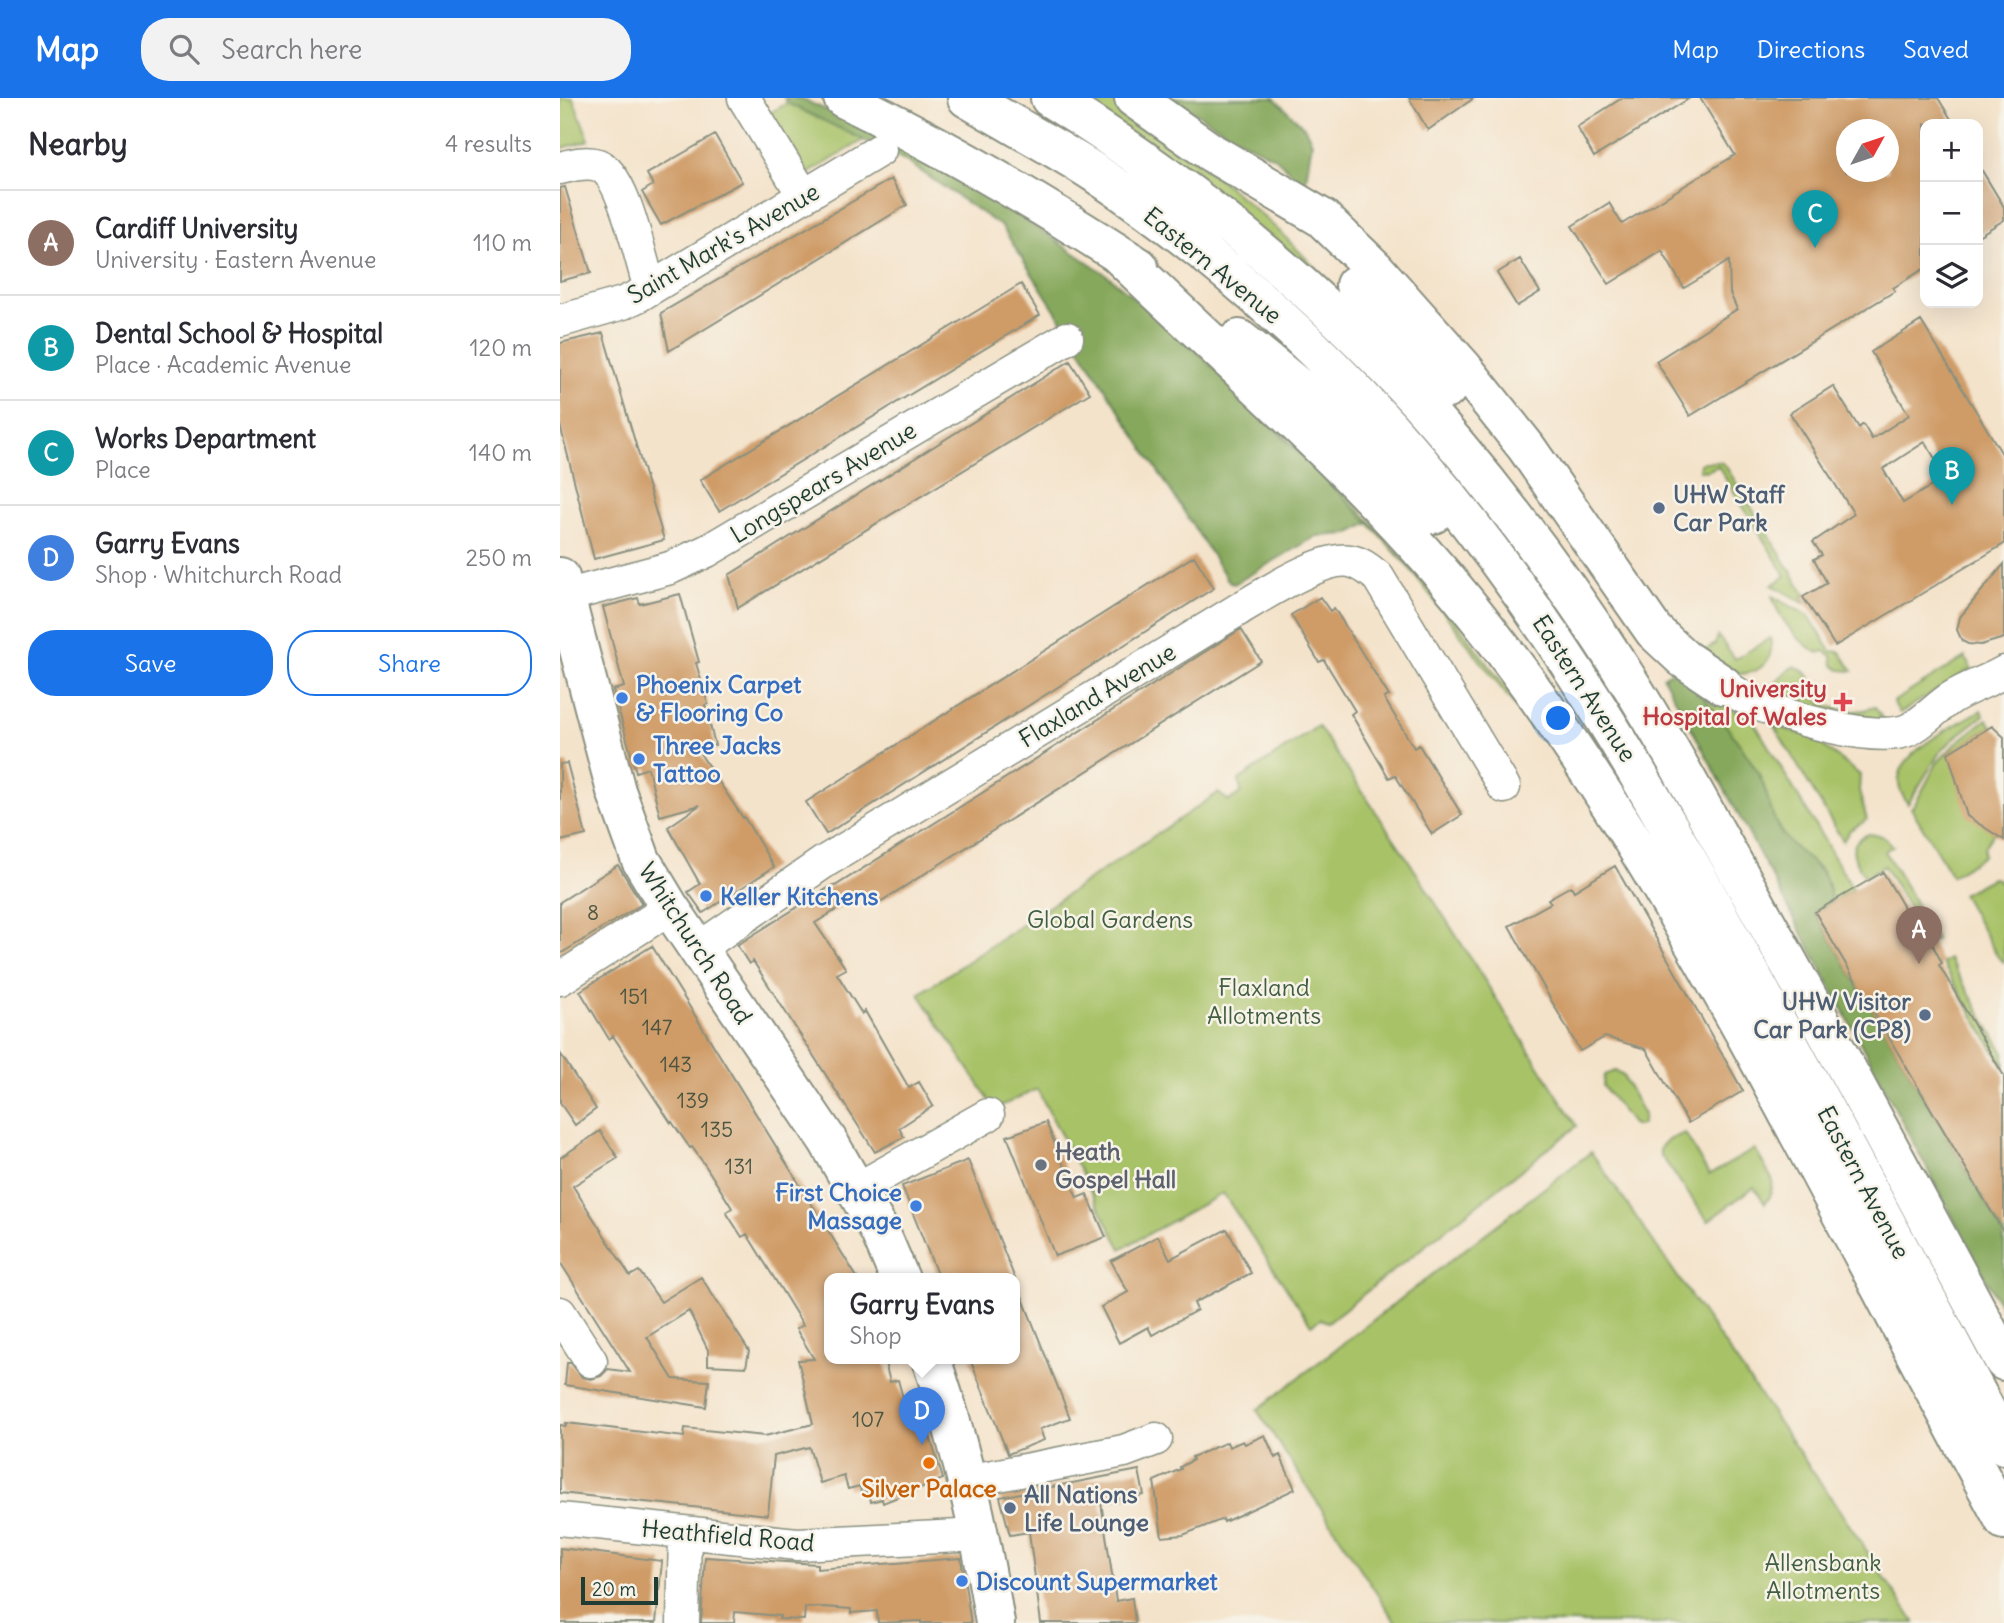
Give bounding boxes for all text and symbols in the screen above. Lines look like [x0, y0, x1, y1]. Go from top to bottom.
search box [141, 18, 631, 81]
text: Map [35, 28, 99, 70]
icon: search [165, 30, 203, 68]
text: Search here [221, 33, 362, 66]
text: Map [1672, 34, 1719, 64]
text: Directions [1757, 34, 1865, 64]
text: Saved [1903, 34, 1969, 64]
north arrow [1836, 119, 1899, 182]
map controls [1920, 119, 1983, 308]
button: + [1920, 119, 1983, 182]
text: Nearby [28, 125, 128, 163]
text: 4 results [445, 129, 532, 158]
street label: Saint Mark's Avenue [622, 176, 824, 310]
button: − [1920, 182, 1983, 245]
pin: C [1792, 190, 1838, 248]
street label: Eastern Avenue [1138, 200, 1288, 330]
text: Cardiff University [95, 212, 298, 245]
text: A [44, 228, 58, 257]
text: 110 m [473, 228, 532, 257]
text: University · Eastern Avenue [95, 245, 376, 274]
button: layers [1920, 245, 1983, 308]
text: Dental School & Hospital [95, 317, 383, 350]
text: B [43, 333, 59, 362]
text: 120 m [469, 333, 532, 362]
text: Place · Academic Avenue [95, 350, 351, 379]
street label: Longspears Avenue [725, 415, 921, 549]
text: Works Department [95, 422, 316, 455]
text: C [43, 438, 59, 467]
text: 140 m [469, 438, 532, 467]
pin: B [1929, 447, 1975, 505]
text: Place [95, 455, 151, 484]
place label: UHW Staff Car Park [1673, 479, 1786, 537]
marker: UHW Staff Car Park [1651, 500, 1667, 516]
text: Garry Evans [95, 527, 240, 560]
text: D [43, 543, 59, 572]
text: 250 m [465, 543, 532, 572]
text: Shop · Whitchurch Road [95, 560, 342, 589]
street label: Eastern Avenue [1526, 609, 1644, 767]
button: Save [28, 630, 273, 696]
button: Share [287, 630, 532, 696]
street label: Flaxland Avenue [1013, 636, 1181, 754]
place label: Phoenix Carpet & Flooring Co [636, 669, 802, 727]
place label: University Hospital of Wales [1643, 673, 1827, 731]
marker: Phoenix Carpet & Flooring Co [614, 690, 630, 706]
marker: University Hospital of Wales [1833, 692, 1853, 712]
your location [1541, 701, 1575, 735]
place label: Three Jacks Tattoo [653, 730, 781, 788]
marker: Three Jacks Tattoo [631, 751, 647, 767]
street label: Whitchurch Road [633, 857, 759, 1029]
place label: Keller Kitchens [720, 881, 879, 911]
marker: Keller Kitchens [698, 888, 714, 904]
house number: 8 [587, 899, 599, 926]
park label: Global Gardens [1027, 904, 1193, 934]
pin: A [1896, 906, 1942, 964]
park label: Flaxland Allotments [1207, 972, 1321, 1030]
house number: 151 [620, 983, 648, 1010]
place label: UHW Visitor Car Park (CP8) [1753, 986, 1911, 1044]
marker: UHW Visitor Car Park (CP8) [1917, 1007, 1933, 1023]
house number: 147 [642, 1014, 672, 1041]
house number: 143 [660, 1051, 692, 1078]
house number: 139 [677, 1087, 709, 1114]
street label: Eastern Avenue [1811, 1100, 1917, 1264]
house number: 135 [701, 1116, 733, 1143]
place label: Heath Gospel Hall [1055, 1136, 1176, 1194]
house number: 131 [725, 1153, 753, 1180]
marker: Heath Gospel Hall [1033, 1157, 1049, 1173]
place label: First Choice Massage [775, 1177, 902, 1235]
marker: First Choice Massage [908, 1198, 924, 1214]
popup [824, 1273, 1020, 1364]
text: Garry Evans [850, 1288, 994, 1321]
text: Shop [850, 1321, 902, 1350]
pin: D [899, 1387, 945, 1445]
house number: 107 [852, 1406, 884, 1433]
marker: Silver Palace [921, 1455, 937, 1471]
place label: Silver Palace [861, 1473, 997, 1503]
place label: All Nations Life Lounge [1024, 1479, 1149, 1537]
marker: All Nations Life Lounge [1002, 1500, 1018, 1516]
street label: Heathfield Road [640, 1513, 816, 1557]
park label: Allensbank Allotments [1765, 1547, 1882, 1605]
place label: Discount Supermarket [976, 1566, 1219, 1596]
marker: Discount Supermarket [954, 1573, 970, 1589]
scale bar [581, 1574, 658, 1606]
text: 20 m [592, 1577, 636, 1601]

